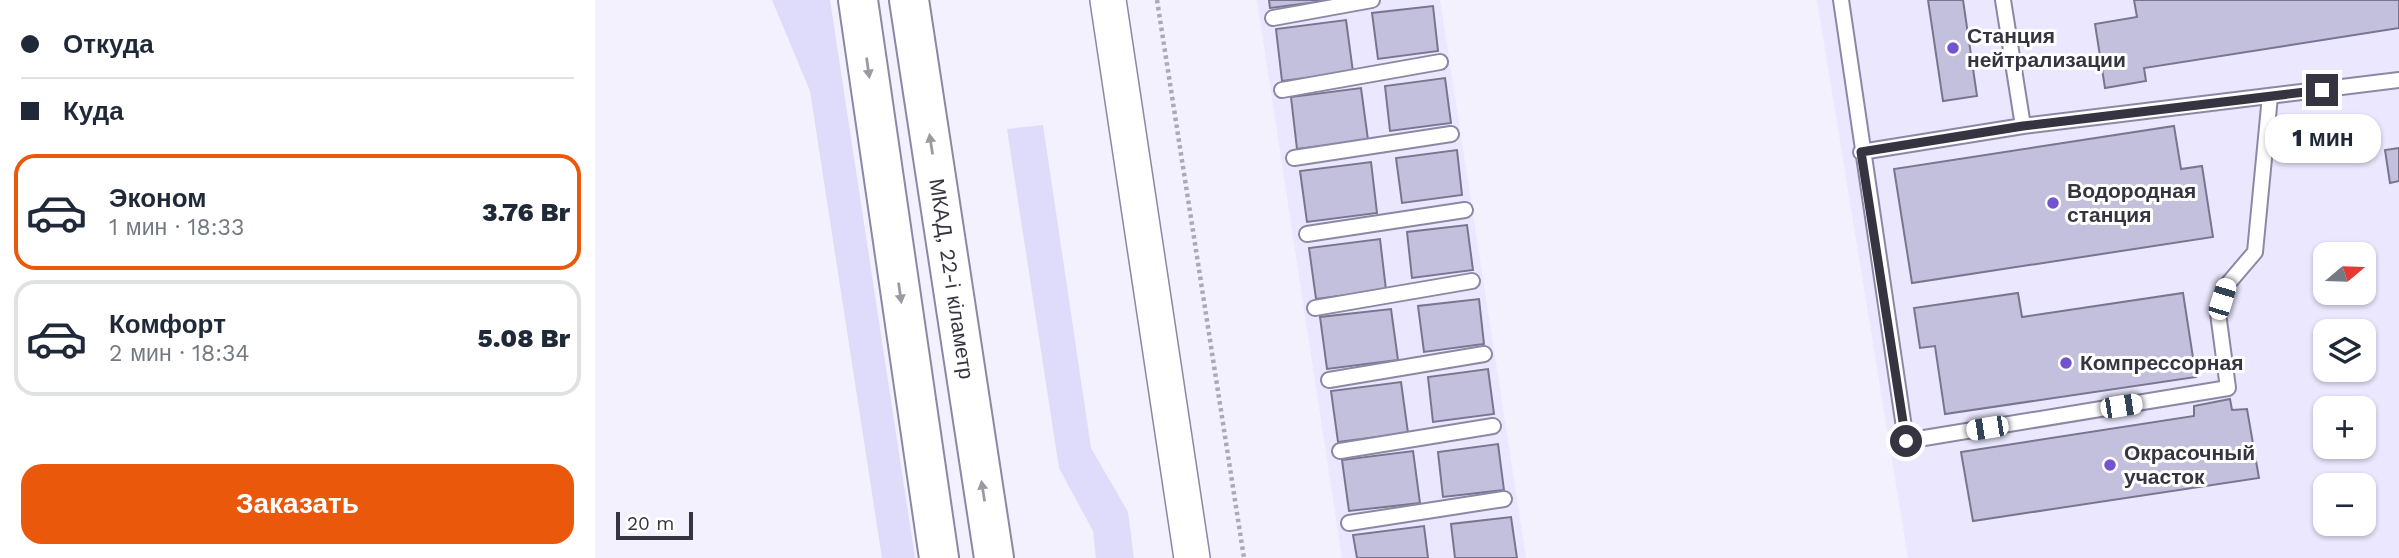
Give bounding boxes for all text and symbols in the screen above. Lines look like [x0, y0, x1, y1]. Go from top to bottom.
place label: Станция нейтрализации [1967, 23, 2126, 72]
text: Откуда [63, 29, 154, 59]
marker: Станция нейтрализации [1945, 40, 1961, 56]
one-way arrow [862, 57, 873, 79]
route end [2306, 74, 2338, 106]
text: Куда [63, 96, 124, 126]
callout: 1 мин [2264, 114, 2380, 164]
text: 1 мин [2292, 125, 2354, 152]
one-way arrow [925, 133, 936, 155]
street label: МКАД, 22-і кіламетр [924, 177, 980, 381]
place label: Водородная станция [2067, 178, 2196, 227]
icon: car [25, 181, 88, 244]
text: Эконом [109, 183, 207, 213]
marker: Водородная станция [2045, 195, 2061, 211]
text: 3.76 Br [482, 197, 570, 227]
text: 1 мин · 18:33 [109, 214, 244, 241]
north arrow [2313, 242, 2377, 304]
map controls [2313, 242, 2376, 536]
car [2206, 276, 2239, 322]
one-way arrow [895, 282, 906, 304]
icon: car [25, 307, 88, 370]
text: Комфорт [109, 309, 226, 339]
button: layers [2313, 319, 2376, 382]
text: 5.08 Br [478, 323, 570, 353]
text: 2 мин · 18:34 [109, 340, 249, 367]
place label: Компрессорная [2080, 350, 2243, 375]
marker: Компрессорная [2058, 355, 2074, 371]
car [2099, 392, 2144, 420]
button: + [2313, 396, 2376, 459]
car [1965, 414, 2010, 442]
route start [1890, 425, 1922, 457]
place label: Окрасочный участок [2124, 440, 2255, 489]
marker: Окрасочный участок [2102, 457, 2118, 473]
button: Заказать [21, 464, 574, 544]
button: − [2313, 473, 2376, 536]
one-way arrow [978, 479, 989, 501]
scale bar [616, 509, 693, 541]
text: 20 m [627, 512, 674, 535]

